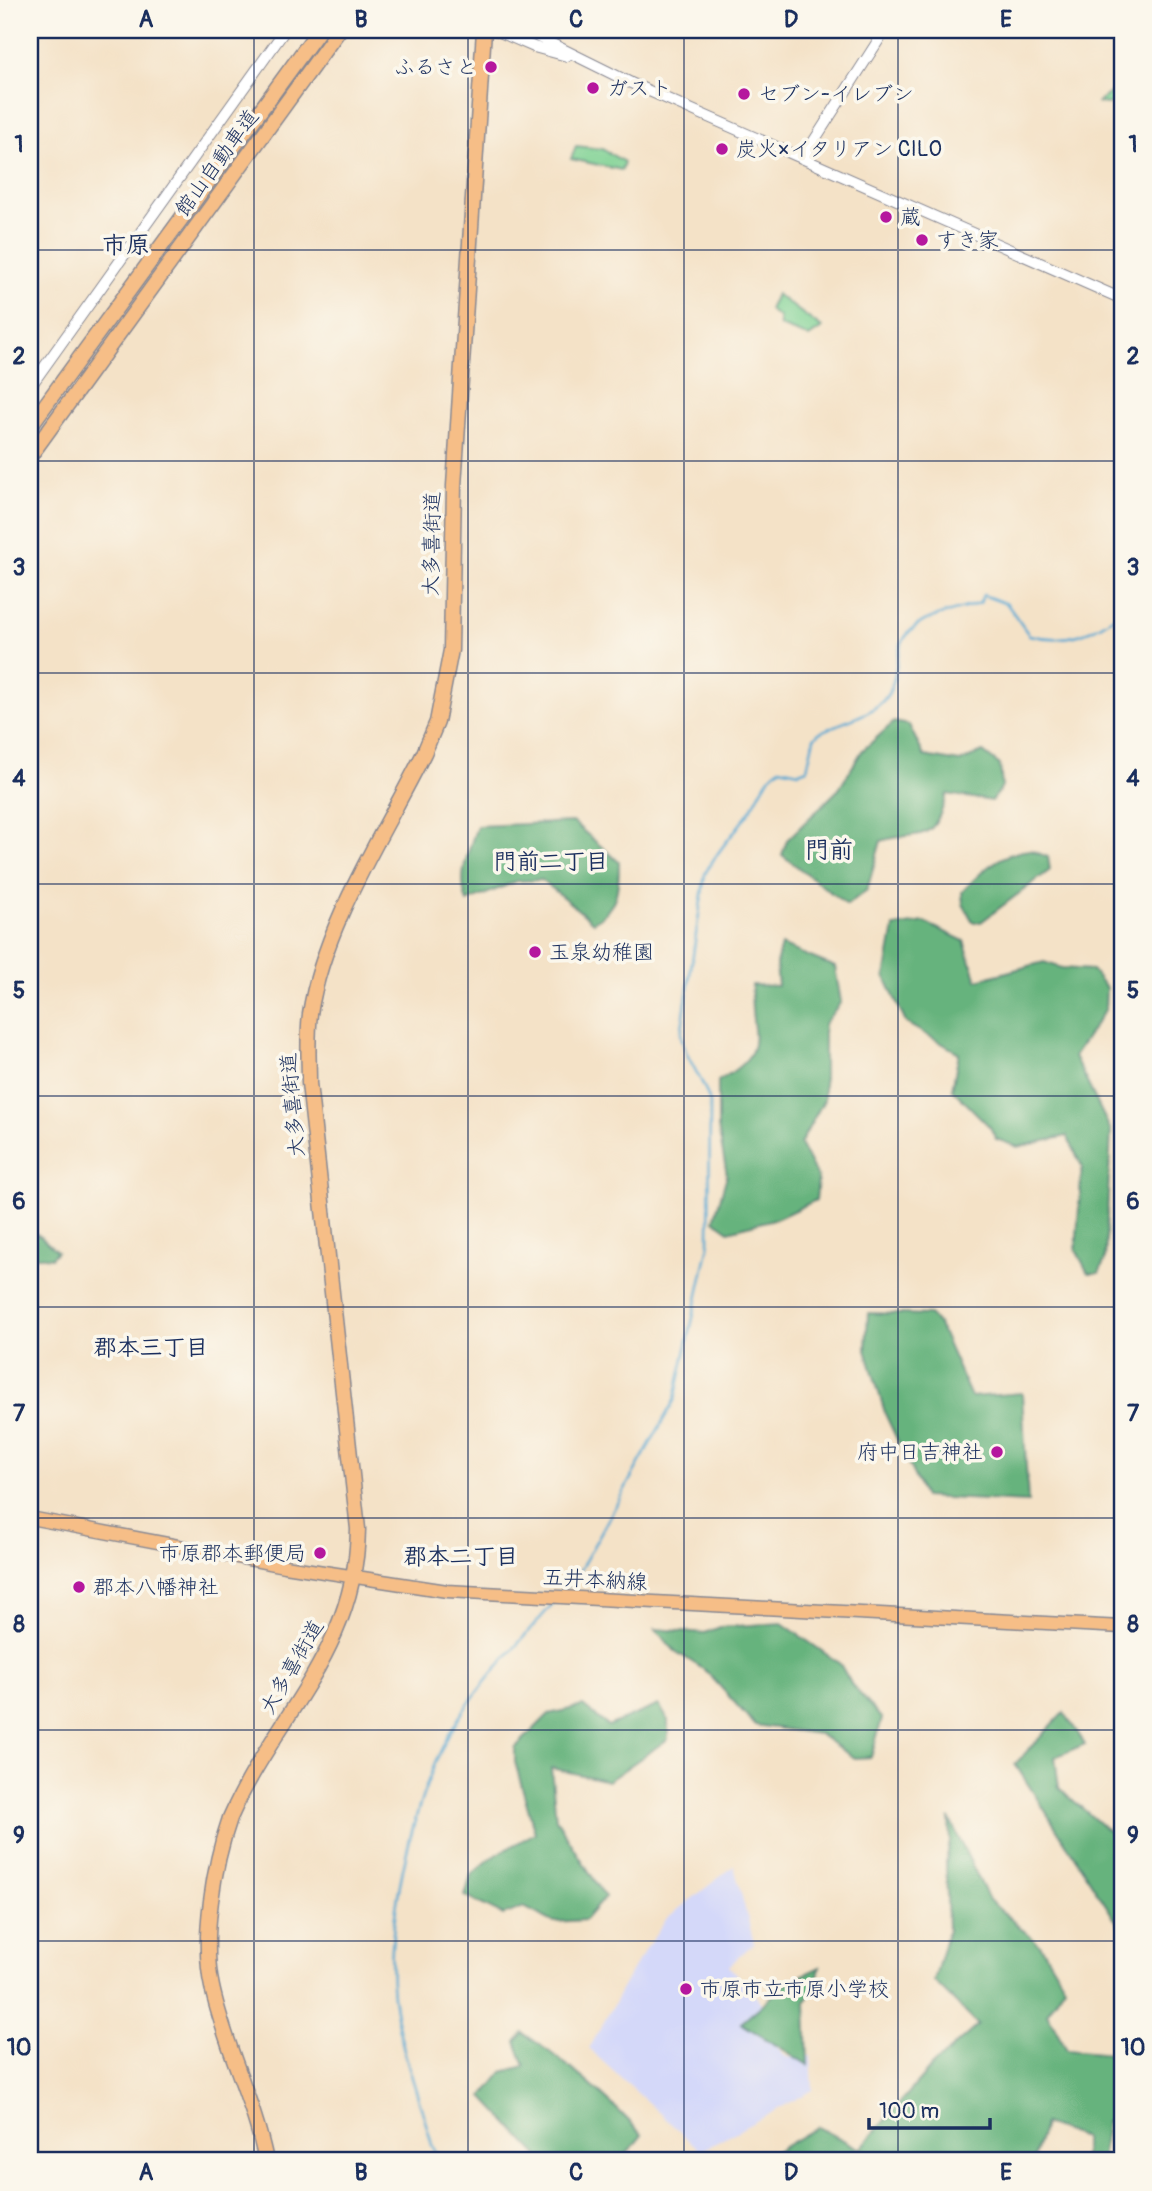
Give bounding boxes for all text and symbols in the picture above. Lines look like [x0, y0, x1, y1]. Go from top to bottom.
text: A [139, 5, 154, 34]
text: B [354, 5, 368, 34]
text: C [569, 5, 583, 34]
text: D [784, 5, 798, 34]
text: E [1000, 5, 1012, 34]
place label: ふるさと [394, 54, 477, 81]
marker: ふるさと [483, 59, 499, 75]
place label: ガスト [607, 75, 672, 102]
marker: ガスト [585, 80, 601, 96]
place label: セブン-イレブン [758, 81, 914, 108]
marker: セブン-イレブン [736, 86, 752, 102]
street label: 館山自動車道 [169, 104, 265, 222]
text: 1 [15, 130, 24, 159]
text: 1 [1129, 130, 1138, 159]
place label: 炭火×イタリアン CILO [736, 136, 942, 163]
marker: 炭火×イタリアン CILO [714, 141, 730, 157]
place label: 蔵 [900, 204, 921, 231]
marker: 蔵 [878, 209, 894, 225]
place label: すき家 [936, 227, 999, 254]
district label: 市原 [102, 231, 150, 260]
marker: すき家 [914, 232, 930, 248]
text: 2 [13, 342, 26, 371]
text: 2 [1127, 342, 1140, 371]
street label: 大多喜街道 [418, 491, 446, 597]
text: 3 [13, 553, 25, 582]
text: 3 [1127, 553, 1139, 582]
text: 4 [12, 764, 26, 793]
text: 4 [1126, 764, 1140, 793]
district label: 門前 [805, 836, 853, 865]
district label: 門前二丁目 [494, 847, 609, 876]
place label: 玉泉幼稚園 [549, 939, 654, 966]
marker: 玉泉幼稚園 [527, 944, 543, 960]
text: 5 [13, 976, 25, 1005]
text: 5 [1127, 976, 1139, 1005]
street label: 大多喜街道 [275, 1052, 311, 1158]
text: 6 [12, 1187, 26, 1216]
text: 6 [1126, 1187, 1140, 1216]
district label: 郡本三丁目 [94, 1333, 209, 1362]
text: 7 [13, 1399, 26, 1428]
text: 7 [1127, 1399, 1140, 1428]
place label: 府中日吉神社 [857, 1439, 983, 1466]
marker: 府中日吉神社 [989, 1444, 1005, 1460]
place label: 市原郡本郵便局 [159, 1540, 306, 1567]
district label: 郡本二丁目 [404, 1542, 519, 1571]
marker: 市原郡本郵便局 [312, 1545, 328, 1561]
street label: 五井本納線 [542, 1564, 648, 1596]
place label: 郡本八幡神社 [93, 1574, 219, 1601]
marker: 郡本八幡神社 [71, 1579, 87, 1595]
text: 8 [13, 1610, 25, 1639]
text: 8 [1127, 1610, 1139, 1639]
street label: 大多喜街道 [254, 1615, 330, 1719]
text: 9 [13, 1821, 25, 1850]
text: 9 [1127, 1821, 1139, 1850]
place label: 市原市立市原小学校 [700, 1976, 889, 2003]
marker: 市原市立市原小学校 [678, 1981, 694, 1997]
text: 10 [7, 2033, 31, 2062]
text: 10 [1121, 2033, 1145, 2062]
scale bar [869, 2086, 989, 2130]
text: 100 m [879, 2098, 939, 2125]
text: A [139, 2158, 154, 2187]
text: B [354, 2158, 368, 2187]
text: C [569, 2158, 583, 2187]
text: D [784, 2158, 798, 2187]
text: E [1000, 2158, 1012, 2187]

